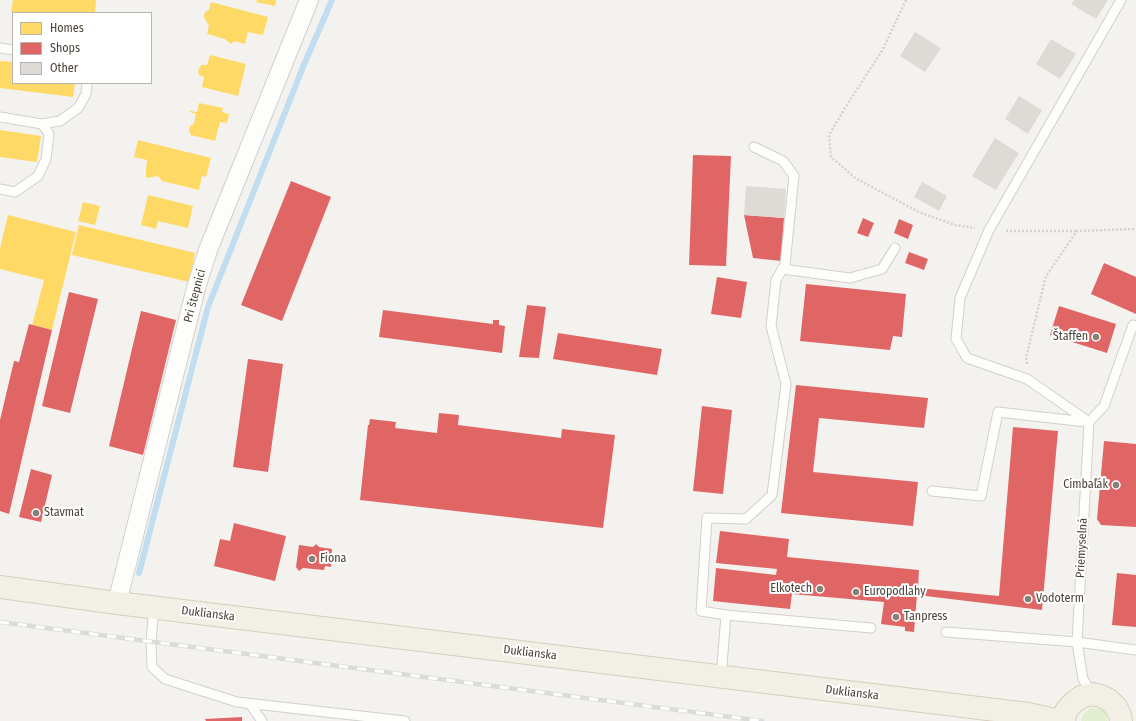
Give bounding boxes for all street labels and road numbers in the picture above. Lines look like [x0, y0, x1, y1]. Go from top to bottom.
street label: Pri štepnici [181, 268, 209, 324]
street label: Priemyselná [1073, 518, 1091, 578]
street label: Duklianska [180, 604, 236, 624]
street label: Duklianska [502, 643, 558, 663]
street label: Duklianska [824, 683, 880, 703]

